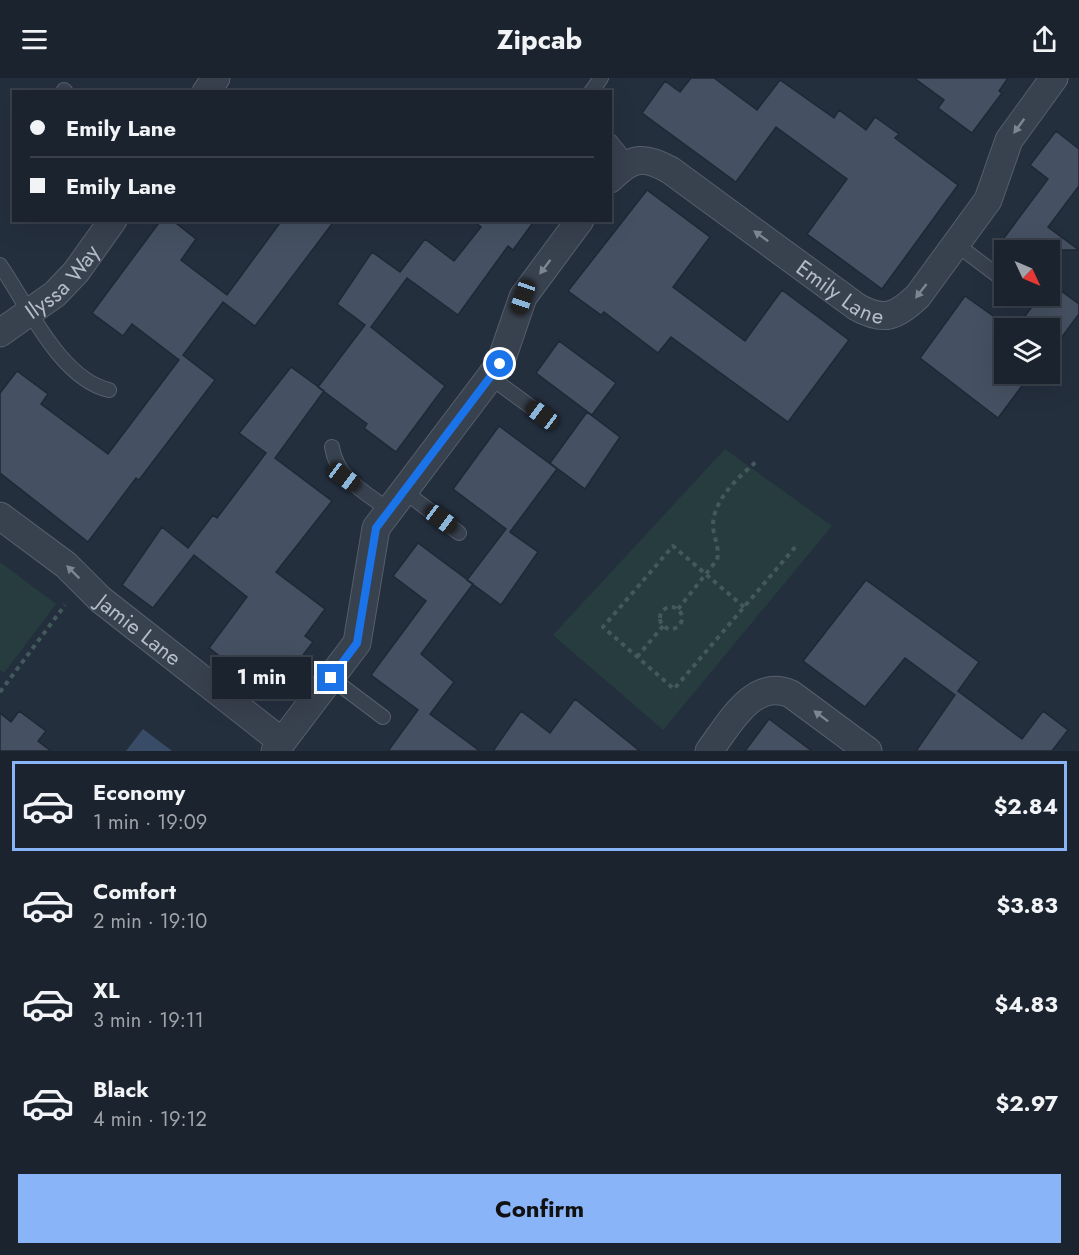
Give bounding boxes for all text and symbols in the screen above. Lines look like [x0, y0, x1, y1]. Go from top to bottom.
text: Zipcab [497, 20, 582, 59]
icon: menu [18, 23, 51, 56]
icon: share [1028, 23, 1061, 56]
text: Emily Lane [66, 112, 176, 144]
one-way arrow [1014, 118, 1026, 133]
text: Emily Lane [66, 170, 176, 202]
one-way arrow [753, 231, 768, 243]
street label: Ilyssa Way [18, 238, 107, 327]
north arrow [994, 240, 1060, 306]
map controls [994, 240, 1060, 384]
street label: Emily Lane [790, 252, 886, 332]
one-way arrow [539, 260, 551, 275]
car [509, 277, 537, 317]
one-way arrow [915, 284, 927, 299]
button: layers [994, 318, 1060, 384]
route start [486, 350, 513, 377]
car [522, 397, 562, 433]
car [324, 459, 364, 495]
car [421, 501, 461, 537]
one-way arrow [67, 565, 81, 579]
street label: Jamie Lane [87, 584, 188, 673]
callout: 1 min [211, 657, 310, 699]
text: 1 min [237, 663, 286, 692]
route end [317, 664, 344, 691]
one-way arrow [813, 710, 829, 722]
text: Economy [93, 776, 185, 808]
icon: car [21, 779, 75, 833]
text: $2.84 [994, 790, 1058, 822]
text: 1 min · 19:09 [93, 808, 207, 837]
text: Comfort [93, 875, 176, 907]
icon: car [21, 878, 75, 932]
text: $3.83 [996, 889, 1058, 921]
text: 2 min · 19:10 [93, 907, 207, 936]
text: XL [93, 974, 120, 1006]
icon: car [21, 977, 75, 1031]
text: $4.83 [994, 988, 1058, 1020]
text: 3 min · 19:11 [93, 1006, 204, 1035]
text: Black [93, 1073, 149, 1105]
icon: car [21, 1076, 75, 1130]
text: $2.97 [995, 1087, 1058, 1119]
text: 4 min · 19:12 [93, 1105, 207, 1134]
button: Confirm [18, 1174, 1061, 1243]

